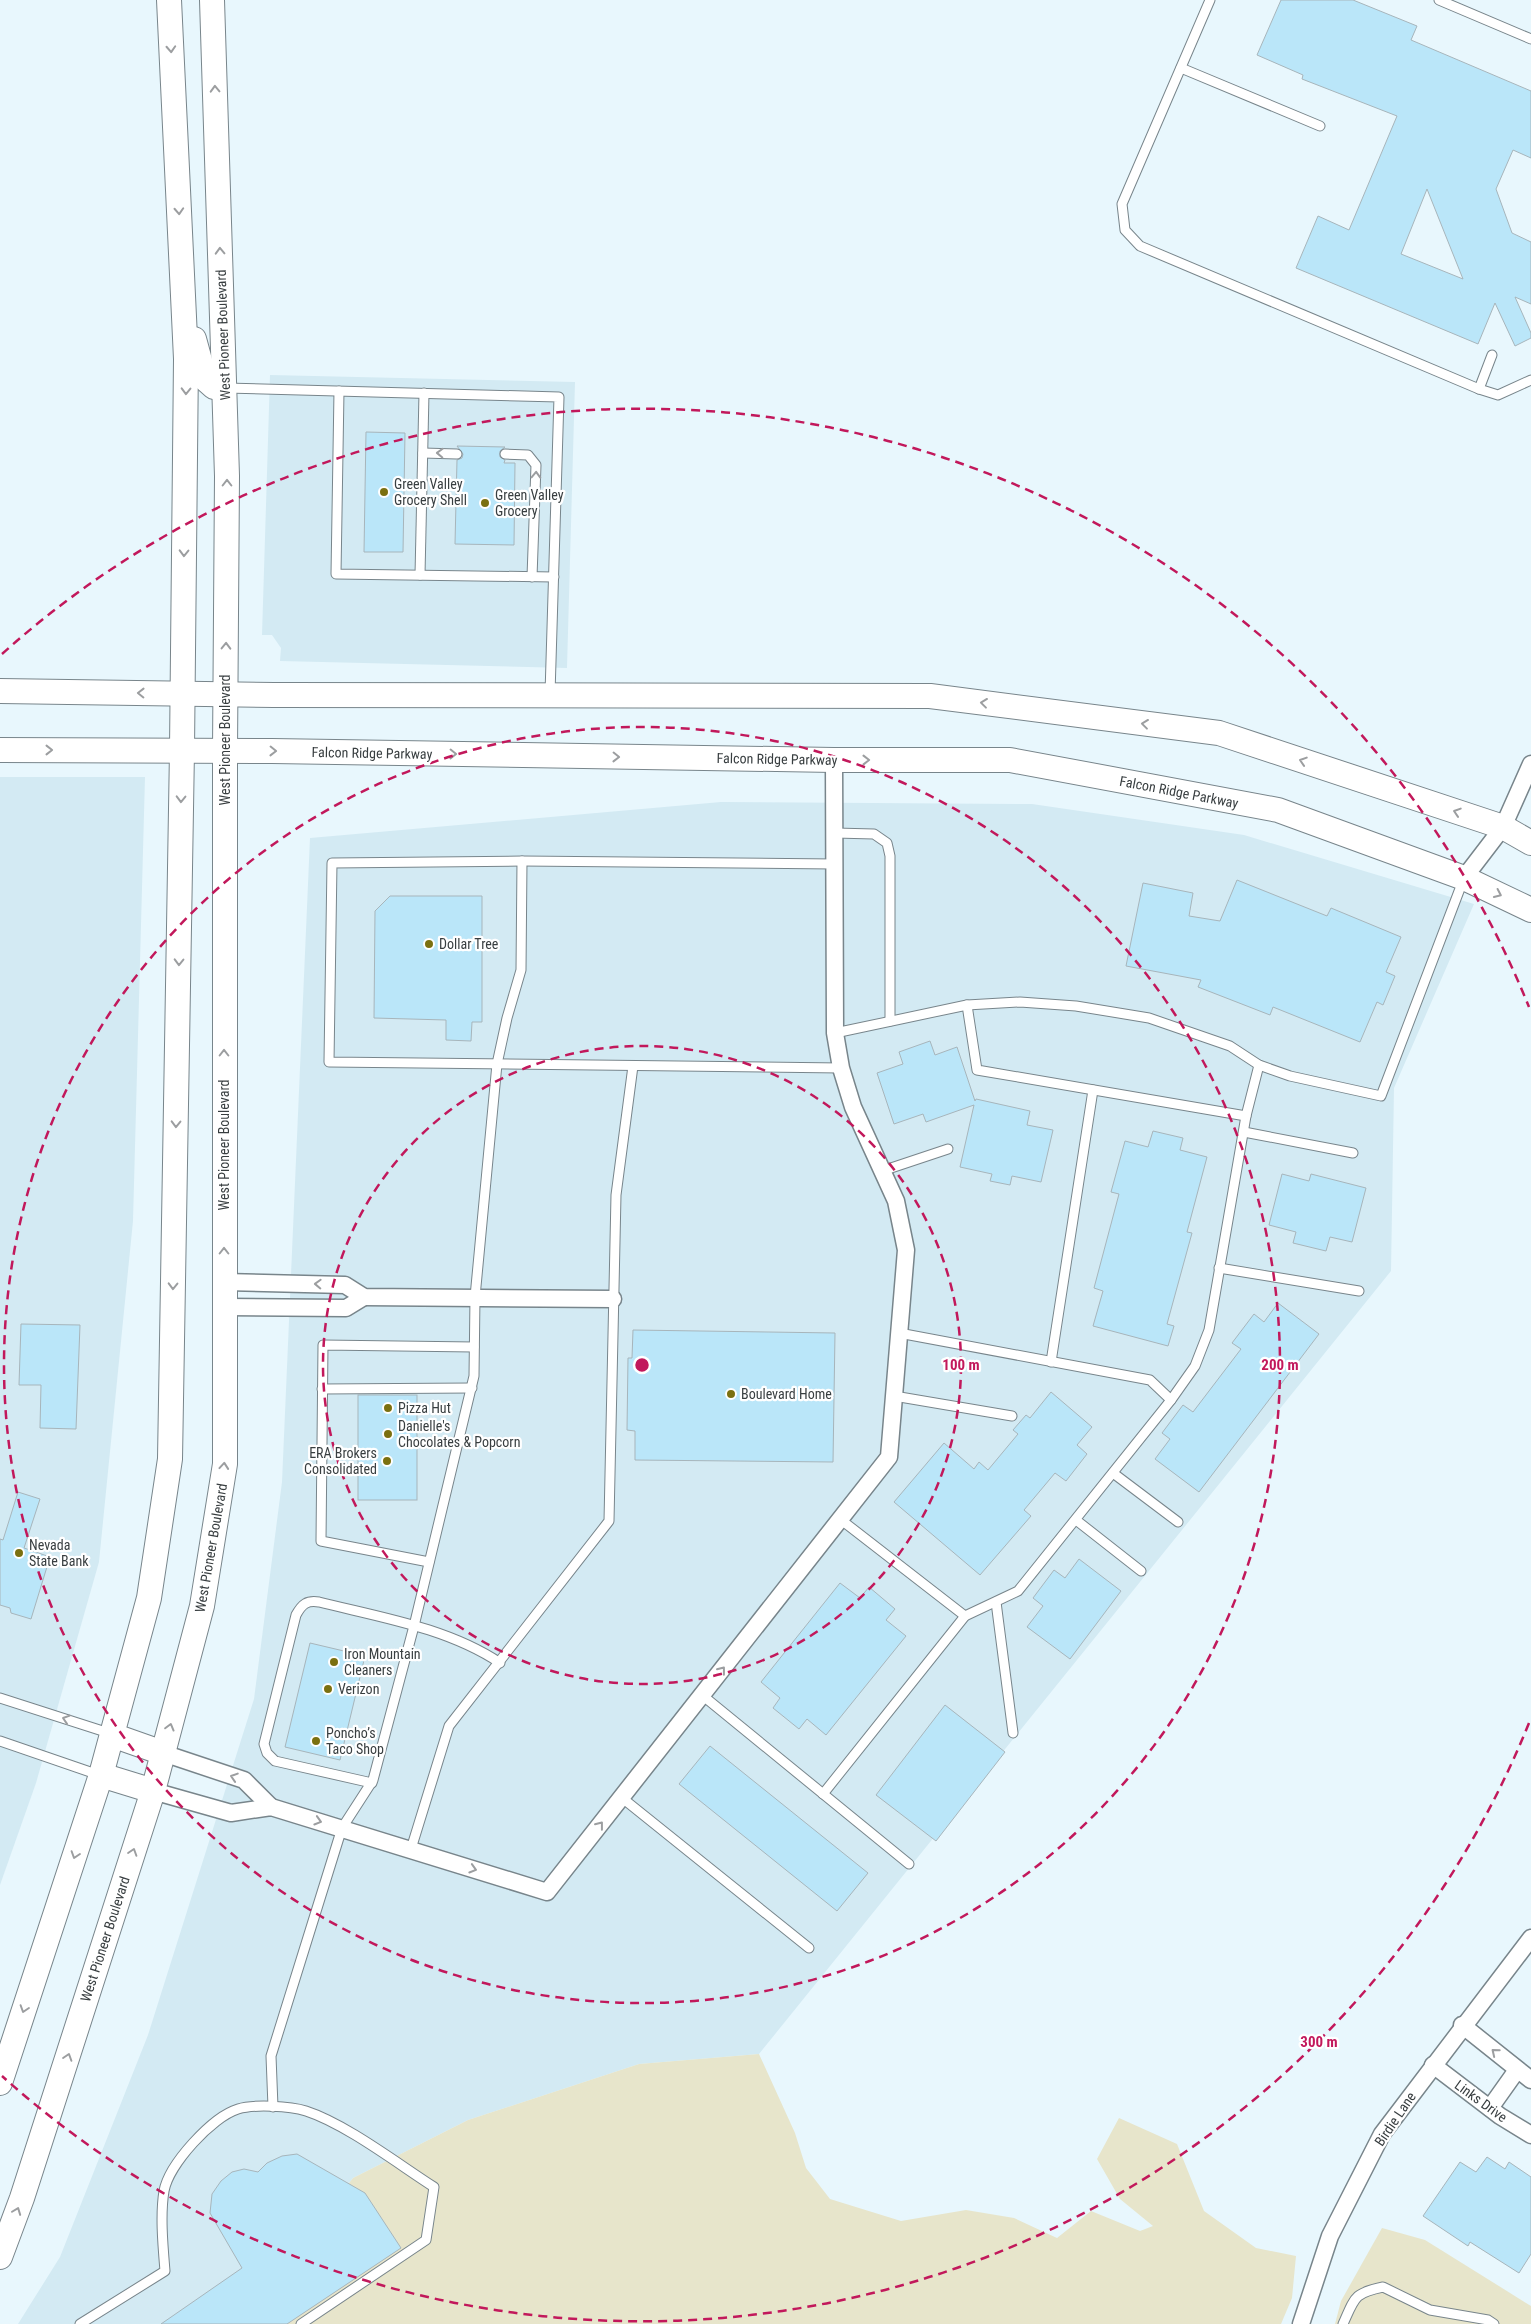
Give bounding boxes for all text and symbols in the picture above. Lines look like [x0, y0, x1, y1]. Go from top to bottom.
one-way arrow [166, 45, 177, 53]
one-way arrow [210, 84, 220, 92]
one-way arrow [174, 207, 185, 215]
one-way arrow [215, 247, 225, 254]
street label: West Pioneer Boulevard [213, 269, 233, 401]
one-way arrow [181, 388, 191, 395]
one-way arrow [436, 448, 444, 458]
one-way arrow [531, 471, 541, 479]
place label: Green Valley Grocery Shell [394, 476, 467, 508]
one-way arrow [222, 479, 232, 487]
marker: Green Valley Grocery Shell [378, 486, 390, 498]
place label: Green Valley Grocery [495, 487, 564, 519]
marker: Green Valley Grocery [479, 497, 491, 509]
one-way arrow [179, 550, 189, 558]
one-way arrow [221, 642, 231, 650]
street label: West Pioneer Boulevard [217, 675, 233, 805]
one-way arrow [137, 688, 145, 699]
one-way arrow [980, 698, 988, 709]
one-way arrow [1141, 719, 1149, 730]
street label: Falcon Ridge Parkway [312, 744, 433, 762]
one-way arrow [45, 745, 53, 755]
one-way arrow [270, 746, 278, 756]
one-way arrow [450, 749, 458, 759]
street label: Falcon Ridge Parkway [717, 750, 838, 768]
one-way arrow [612, 752, 620, 762]
one-way arrow [862, 755, 870, 765]
one-way arrow [1299, 757, 1307, 767]
street label: Falcon Ridge Parkway [1118, 773, 1240, 811]
one-way arrow [176, 796, 186, 803]
one-way arrow [1453, 808, 1462, 818]
one-way arrow [1492, 887, 1501, 897]
place label: Dollar Tree [439, 936, 499, 952]
marker: Dollar Tree [423, 938, 435, 950]
one-way arrow [173, 958, 184, 966]
one-way arrow [219, 1049, 230, 1057]
street label: West Pioneer Boulevard [216, 1080, 232, 1210]
one-way arrow [171, 1120, 181, 1128]
one-way arrow [219, 1246, 229, 1254]
one-way arrow [314, 1279, 322, 1290]
one-way arrow [168, 1283, 178, 1291]
centre of rings [633, 1356, 651, 1374]
text: 100 m [942, 1356, 980, 1374]
text: 200 m [1261, 1356, 1299, 1374]
place label: Boulevard Home [741, 1386, 832, 1402]
marker: Boulevard Home [725, 1388, 737, 1400]
place label: Pizza Hut [398, 1400, 451, 1416]
marker: Pizza Hut [382, 1402, 394, 1414]
place label: Danielle's Chocolates & Popcorn [398, 1418, 520, 1450]
marker: Danielle's Chocolates & Popcorn [382, 1428, 394, 1440]
place label: ERA Brokers Consolidated [304, 1445, 377, 1477]
marker: ERA Brokers Consolidated [381, 1455, 393, 1467]
one-way arrow [218, 1461, 229, 1469]
street label: West Pioneer Boulevard [192, 1482, 230, 1614]
place label: Nevada State Bank [29, 1537, 89, 1569]
marker: Nevada State Bank [13, 1547, 25, 1559]
place label: Iron Mountain Cleaners [344, 1646, 421, 1678]
marker: Iron Mountain Cleaners [328, 1656, 340, 1668]
one-way arrow [716, 1667, 724, 1676]
place label: Verizon [338, 1681, 379, 1697]
marker: Verizon [322, 1683, 334, 1695]
one-way arrow [62, 1715, 70, 1725]
one-way arrow [164, 1723, 175, 1732]
place label: Poncho’s Taco Shop [326, 1725, 384, 1757]
marker: Poncho’s Taco Shop [310, 1735, 322, 1747]
one-way arrow [230, 1773, 238, 1783]
one-way arrow [313, 1815, 322, 1825]
one-way arrow [594, 1822, 602, 1831]
one-way arrow [128, 1848, 138, 1857]
one-way arrow [70, 1850, 80, 1859]
one-way arrow [469, 1863, 477, 1873]
street label: West Pioneer Boulevard [77, 1874, 133, 2004]
one-way arrow [20, 2005, 30, 2013]
text: 300 m [1300, 2033, 1338, 2051]
one-way arrow [1492, 2049, 1501, 2058]
one-way arrow [62, 2053, 72, 2061]
street label: Links Drive [1452, 2077, 1511, 2126]
street label: Birdie Lane [1371, 2089, 1419, 2149]
one-way arrow [11, 2207, 21, 2216]

